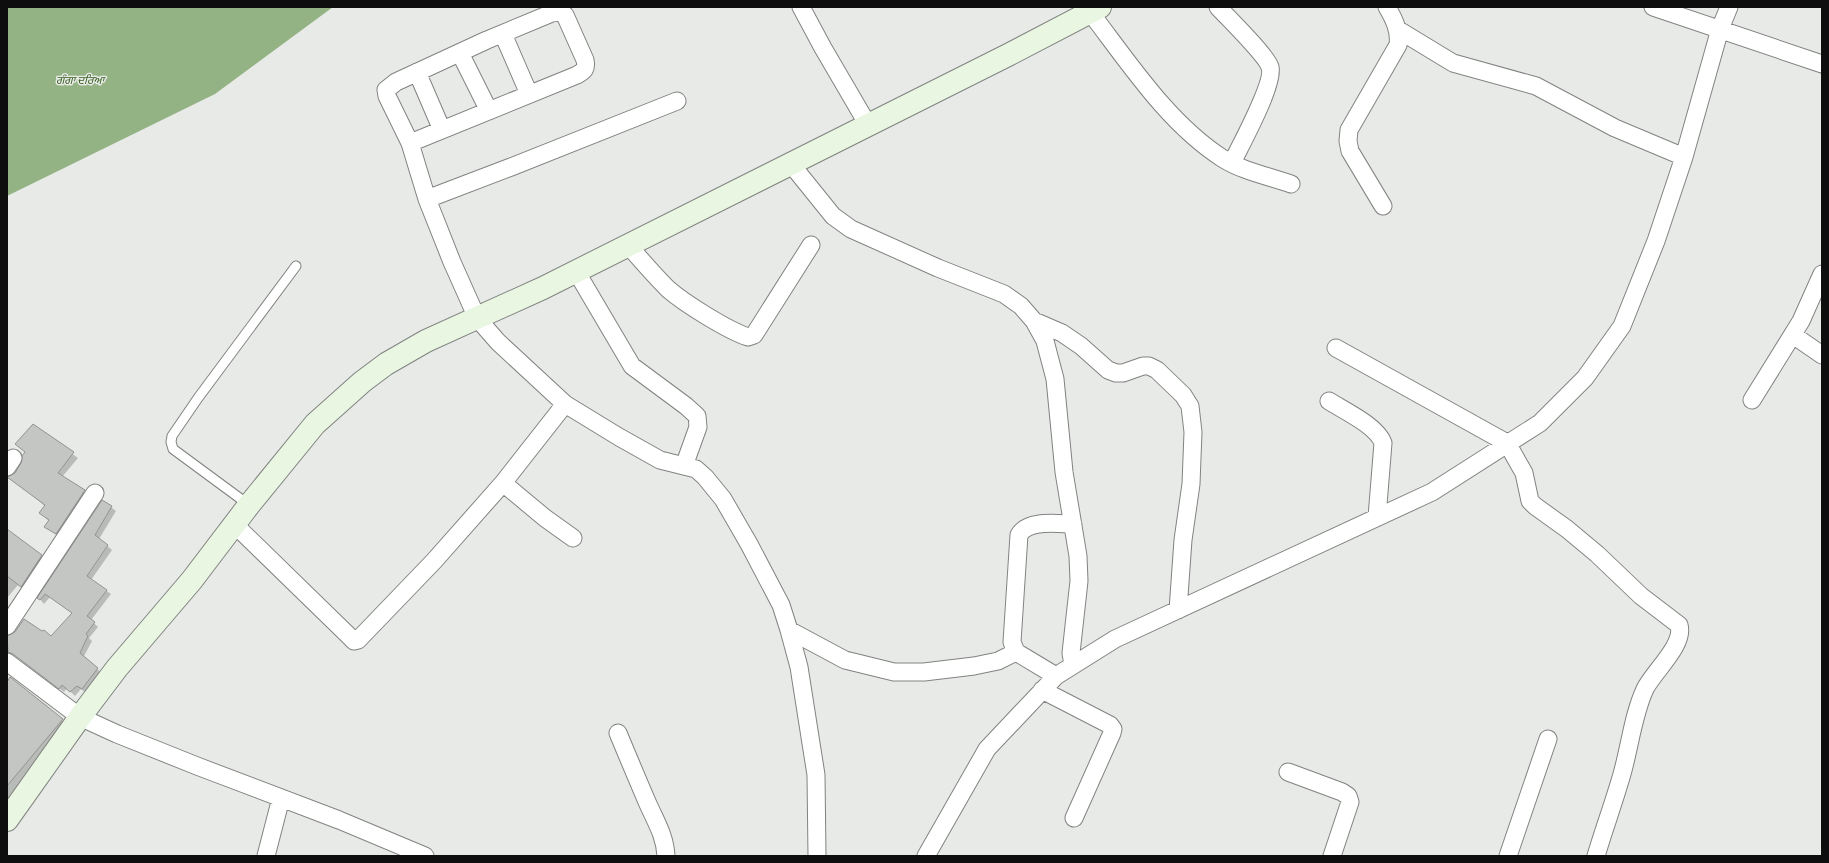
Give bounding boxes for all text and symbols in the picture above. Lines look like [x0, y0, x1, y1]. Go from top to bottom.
water label: ਗੰਗਾ ਦਰਿਆ [56, 73, 106, 88]

